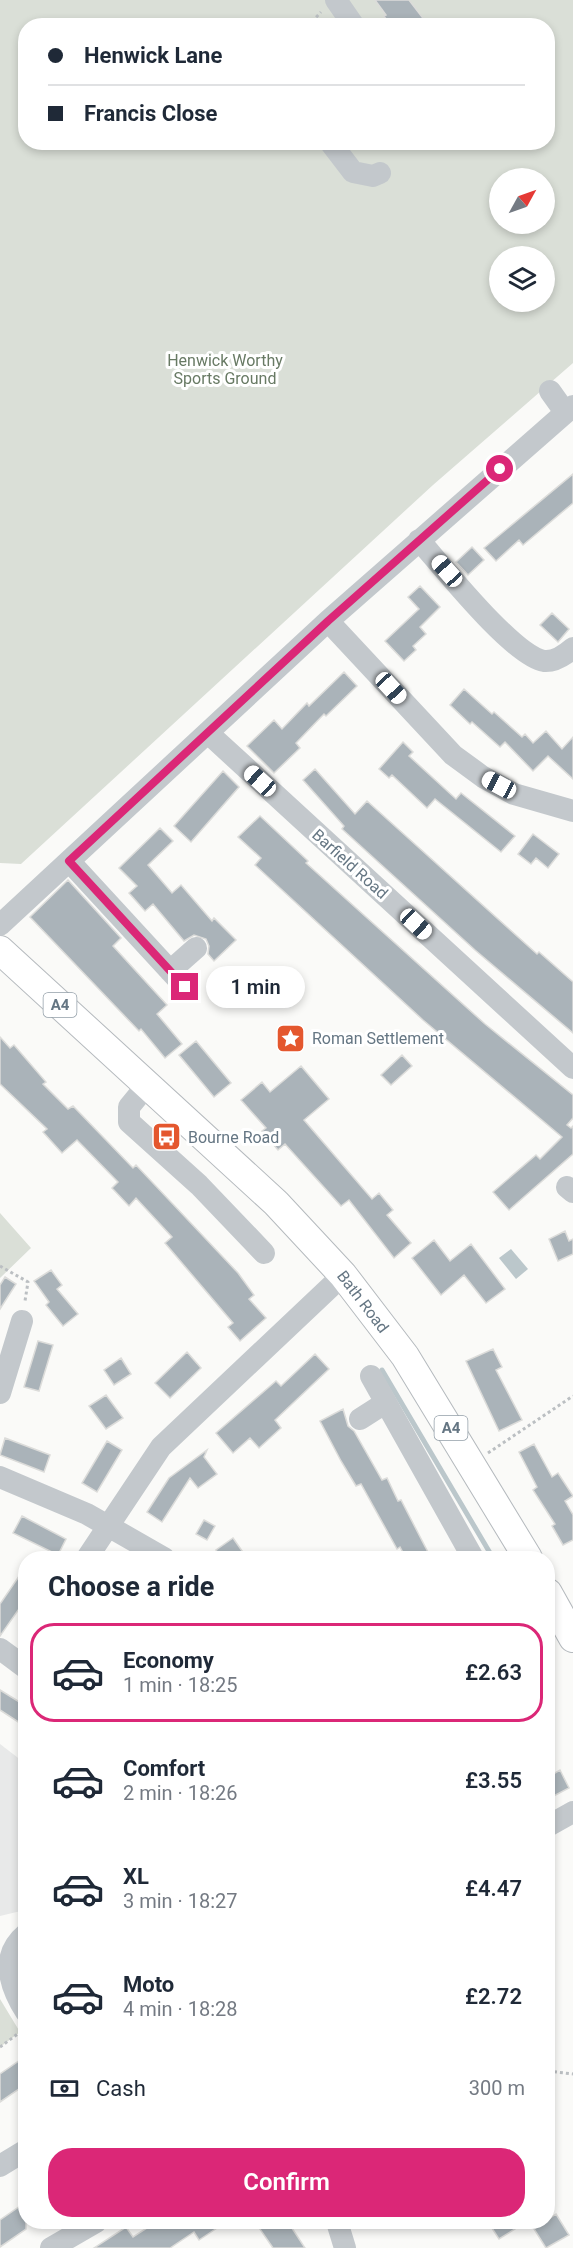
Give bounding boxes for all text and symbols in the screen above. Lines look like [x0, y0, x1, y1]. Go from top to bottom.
text: Henwick Lane [84, 43, 222, 68]
text: Francis Close [84, 101, 217, 126]
north arrow [489, 168, 555, 234]
map controls [489, 168, 555, 312]
button: layers [489, 246, 555, 312]
park label: Henwick Worthy Sports Ground [167, 351, 283, 388]
route start [486, 455, 513, 482]
car [428, 552, 466, 590]
car [372, 669, 410, 707]
car [241, 762, 279, 800]
car [479, 769, 519, 801]
street label: Barfield Road [308, 825, 392, 903]
car [397, 905, 435, 943]
callout: 1 min [206, 966, 305, 1008]
route end [171, 973, 198, 1000]
text: 1 min [230, 975, 281, 999]
road number: A4 [44, 993, 76, 1017]
place icon: Roman Settlement [275, 1022, 307, 1054]
place label: Roman Settlement [312, 1029, 444, 1048]
bus stop icon: Bourne Road [151, 1121, 183, 1153]
place label: Bourne Road [188, 1128, 279, 1147]
street label: Bath Road [333, 1266, 393, 1336]
road number: A4 [434, 1416, 468, 1440]
text: Choose a ride [48, 1571, 214, 1603]
icon: car [51, 1646, 105, 1700]
text: Economy [123, 1648, 214, 1673]
text: £2.63 [465, 1660, 522, 1685]
text: 1 min · 18:25 [123, 1673, 238, 1697]
icon: car [51, 1754, 105, 1808]
text: Comfort [123, 1756, 205, 1781]
text: £3.55 [465, 1768, 522, 1793]
text: 2 min · 18:26 [123, 1781, 238, 1805]
icon: car [51, 1862, 105, 1916]
text: XL [123, 1864, 149, 1889]
text: £4.47 [465, 1876, 522, 1901]
text: 3 min · 18:27 [123, 1889, 238, 1913]
icon: car [51, 1970, 105, 2024]
text: Moto [123, 1972, 174, 1997]
text: £2.72 [465, 1984, 522, 2009]
text: 4 min · 18:28 [123, 1997, 238, 2021]
icon: cash [48, 2072, 81, 2105]
text: Cash [96, 2076, 146, 2101]
text: 300 m [469, 2076, 525, 2100]
button: Confirm [48, 2148, 525, 2217]

